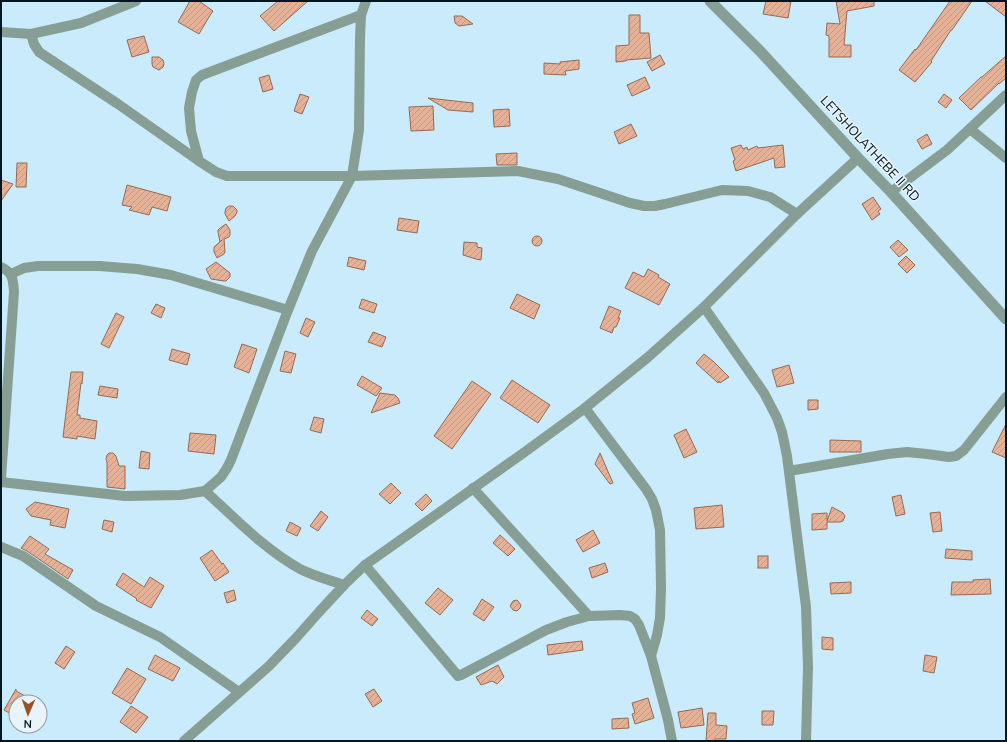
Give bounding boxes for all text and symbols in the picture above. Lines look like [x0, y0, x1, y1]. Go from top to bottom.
street label: LETSHOLATHEBE II RD [816, 92, 924, 206]
north arrow [8, 694, 48, 734]
text: N [23, 716, 32, 731]

